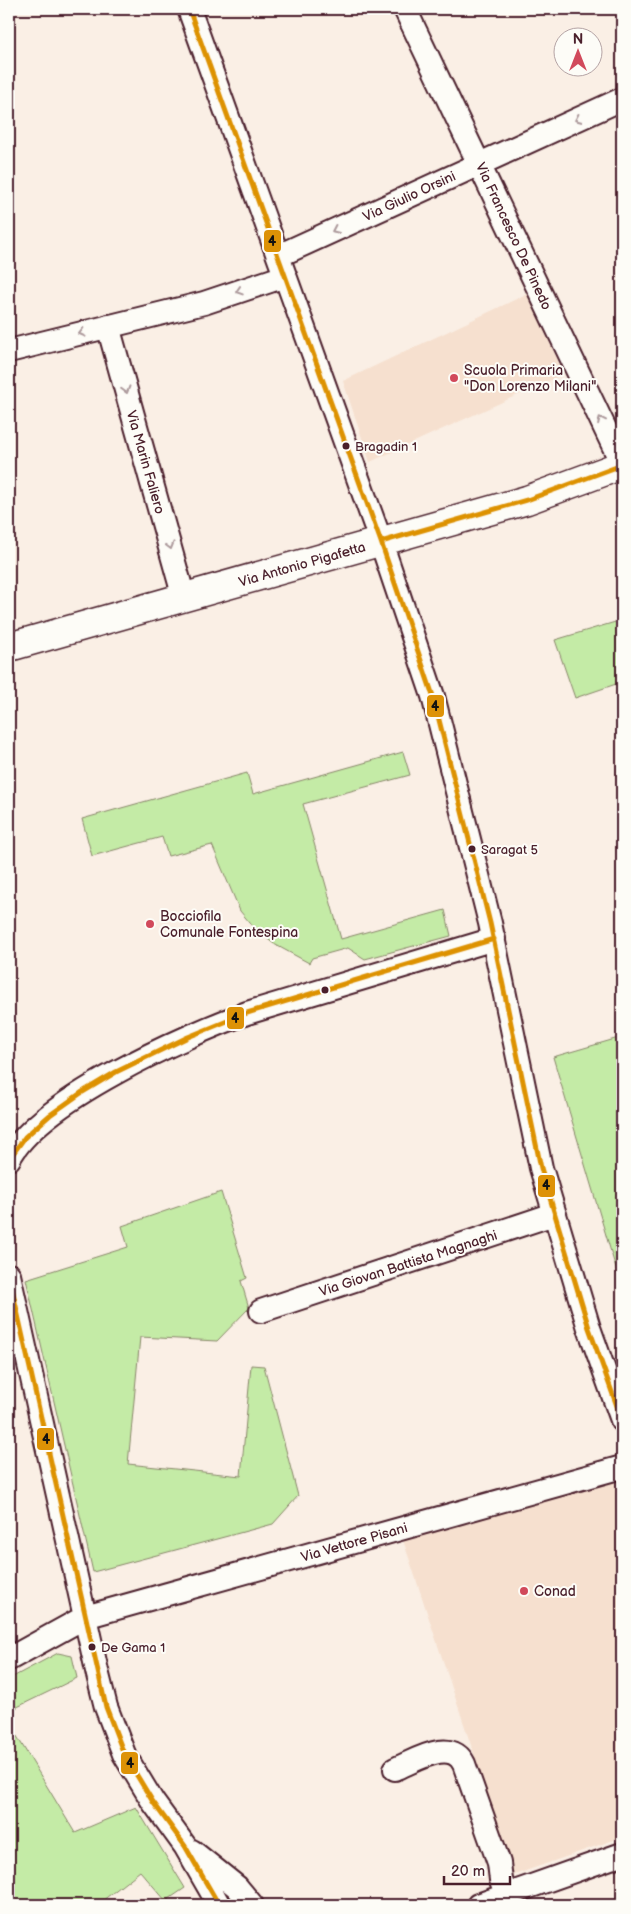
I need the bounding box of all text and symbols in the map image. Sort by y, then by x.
north arrow [554,28,604,78]
text: N [573,31,583,48]
one-way arrow [574,113,583,123]
street label: Via Francesco De Pinedo [472,160,555,313]
street label: Via Giulio Orsini [360,168,458,225]
one-way arrow [331,224,340,234]
line badge: 4 [263,229,282,253]
text: 4 [268,233,277,250]
one-way arrow [235,285,244,295]
one-way arrow [78,327,86,337]
place label: Scuola Primaria "Don Lorenzo Milani" [464,362,596,395]
marker: Scuola Primaria "Don Lorenzo Milani" [448,372,460,384]
one-way arrow [120,385,131,394]
street label: Via Marin Faliero [123,408,168,516]
one-way arrow [597,416,607,425]
place label: Bragadin 1 [355,439,417,455]
marker: Bragadin 1 [341,441,351,451]
street label: Via Antonio Pigafetta [237,538,368,591]
one-way arrow [164,542,174,550]
line badge: 4 [426,694,445,718]
text: 4 [431,698,440,715]
place label: Saragat 5 [481,842,538,858]
marker: Saragat 5 [467,844,477,854]
place label: Bocciofila Comunale Fontespina [160,908,298,941]
marker: Bocciofila Comunale Fontespina [144,918,156,930]
unlabelled marker [320,985,330,995]
line badge: 4 [226,1006,245,1030]
text: 4 [231,1010,240,1027]
line badge: 4 [537,1174,556,1198]
text: 4 [542,1177,551,1194]
street label: Via Giovan Battista Magnaghi [317,1227,499,1300]
line badge: 4 [36,1427,55,1451]
text: 4 [42,1431,51,1448]
street label: Via Vettore Pisani [299,1519,409,1566]
place label: Conad [534,1583,576,1600]
marker: Conad [518,1585,530,1597]
place label: De Gama 1 [101,1640,165,1656]
marker: De Gama 1 [87,1642,97,1652]
line badge: 4 [120,1751,139,1775]
text: 4 [126,1755,135,1772]
scale bar [444,1854,510,1886]
text: 20 m [451,1862,485,1881]

